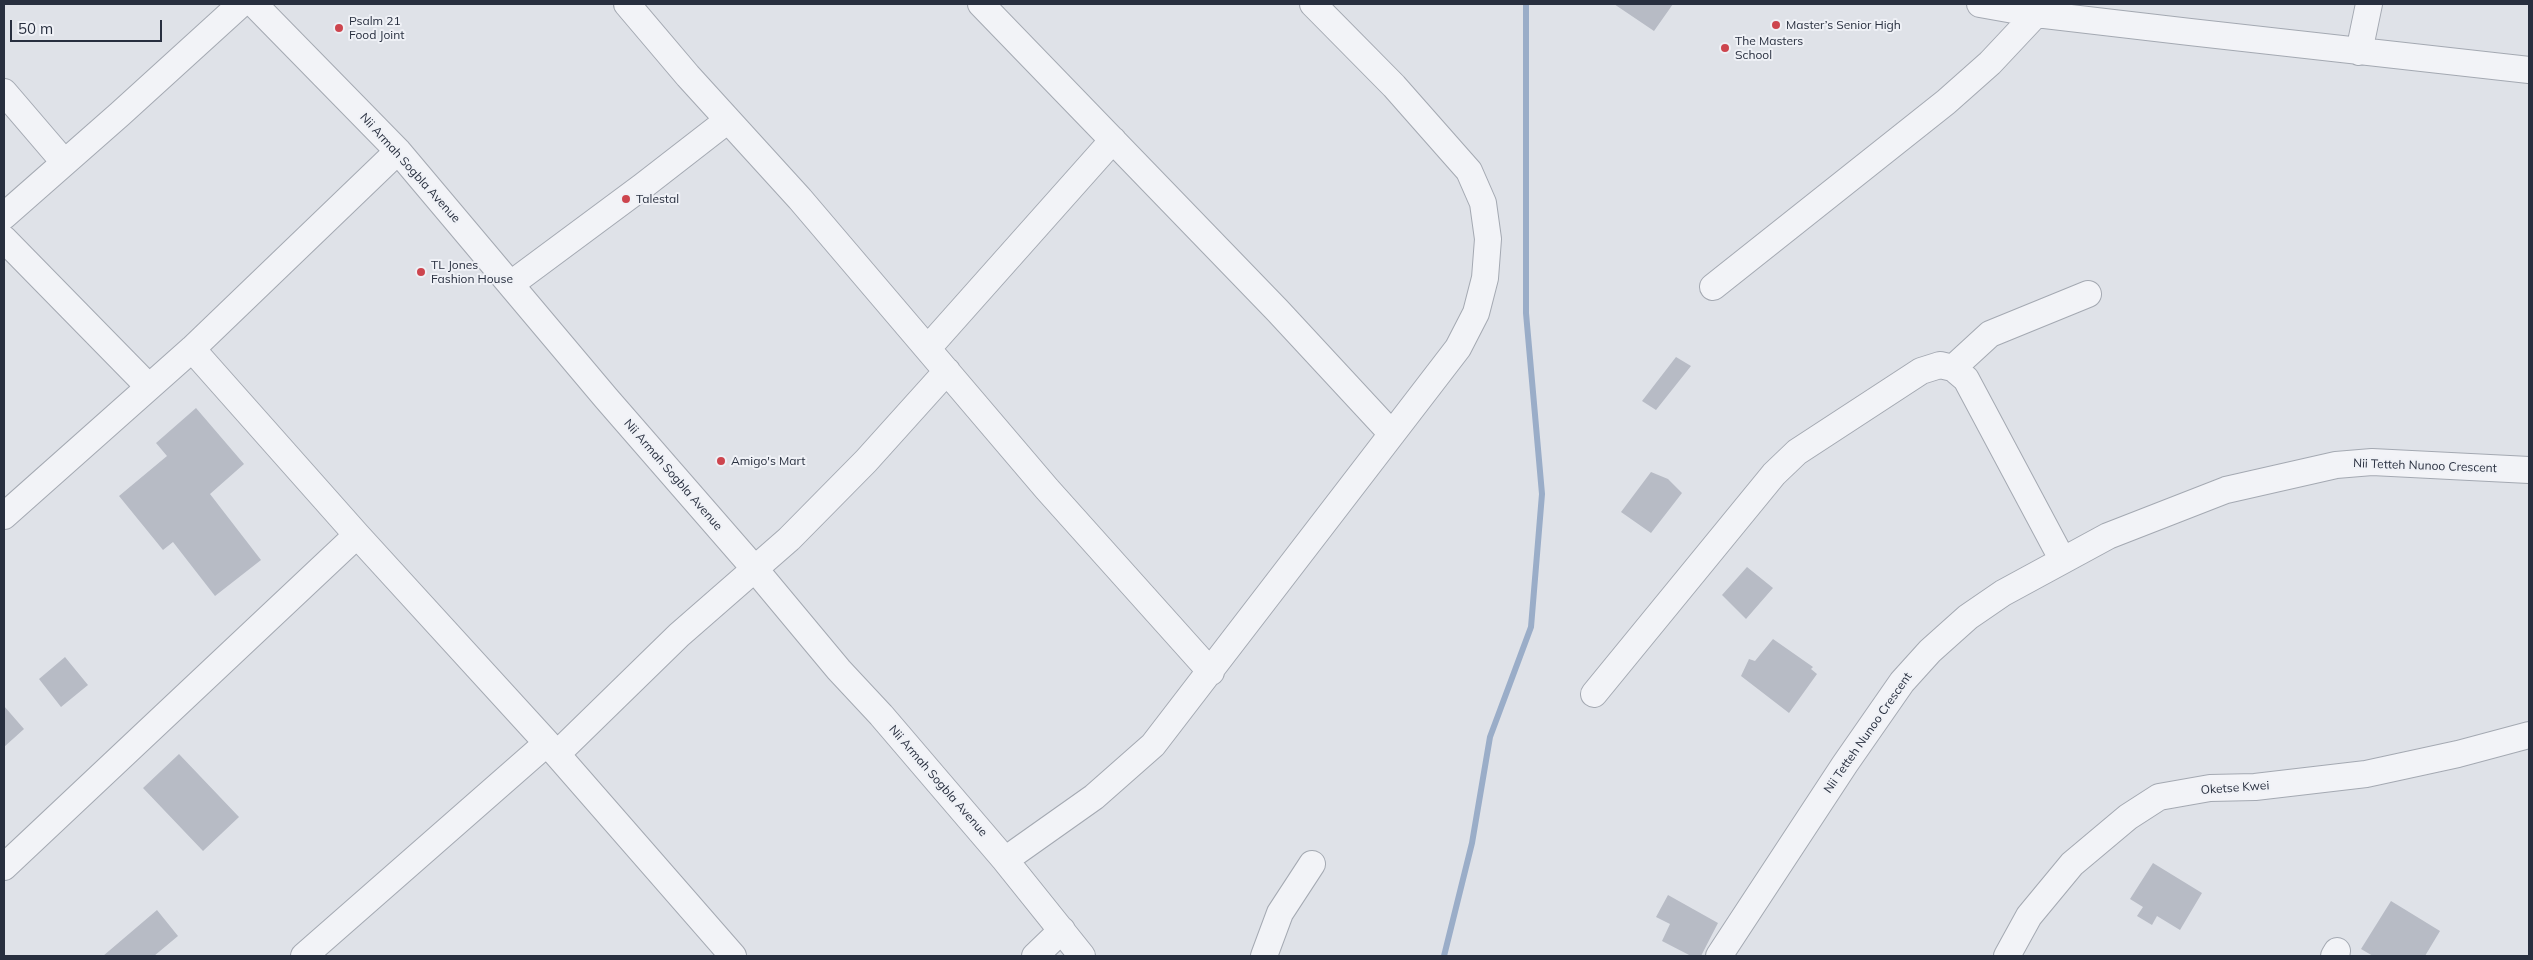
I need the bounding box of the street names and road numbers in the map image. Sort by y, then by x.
street label: Nii Armah Sogbla Avenue [357,110,463,226]
street label: Nii Armah Sogbla Avenue [621,416,725,534]
street label: Nii Tetteh Nunoo Crescent [2353,456,2497,476]
street label: Nii Tetteh Nunoo Crescent [1821,670,1915,796]
street label: Nii Armah Sogbla Avenue [886,722,990,840]
street label: Oketse Kwei [2200,778,2270,798]

